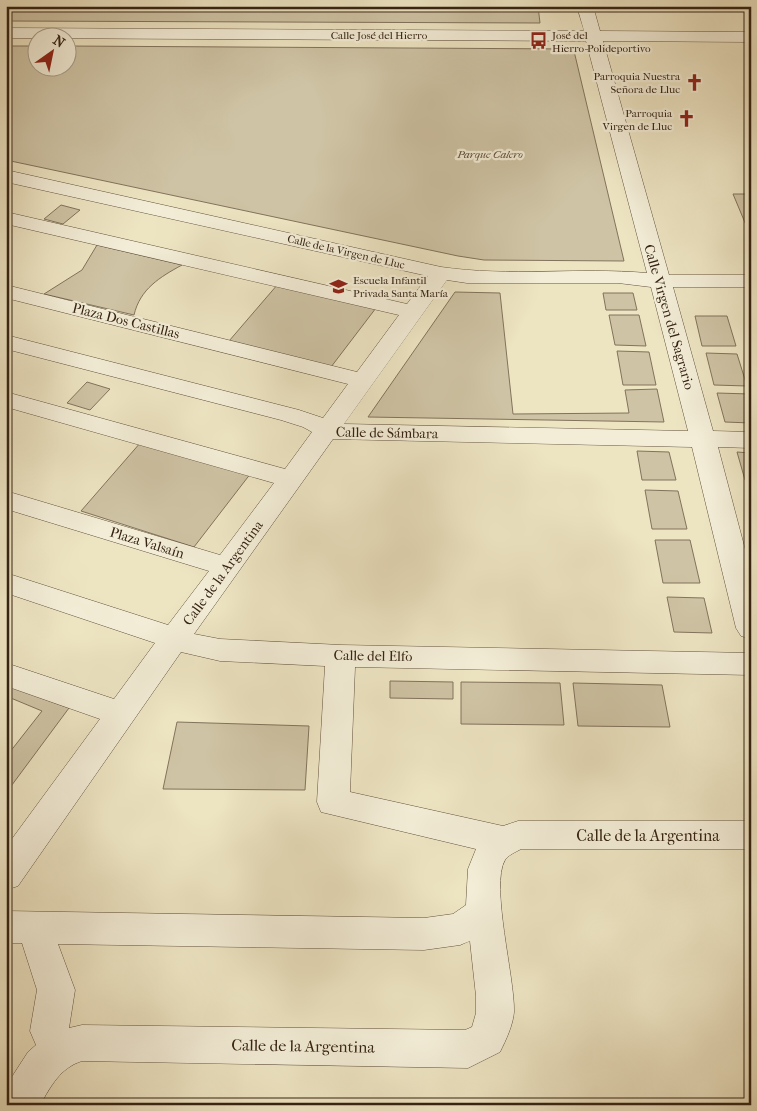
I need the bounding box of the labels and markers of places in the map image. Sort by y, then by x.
place label: José del Hierro-Polideportivo [551,29,651,55]
bus stop icon: José del Hierro-Polideportivo [528,31,548,51]
place label: Parroquia Nuestra Señora de Lluc [593,70,681,96]
church icon: Parroquia Nuestra Señora de Lluc [684,72,704,92]
place label: Parroquia Virgen de Lluc [602,107,673,133]
church icon: Parroquia Virgen de Lluc [676,109,696,129]
place label: Escuela Infantil Privada Santa María [353,274,449,300]
school or university icon: Escuela Infantil Privada Santa María [329,276,349,296]

